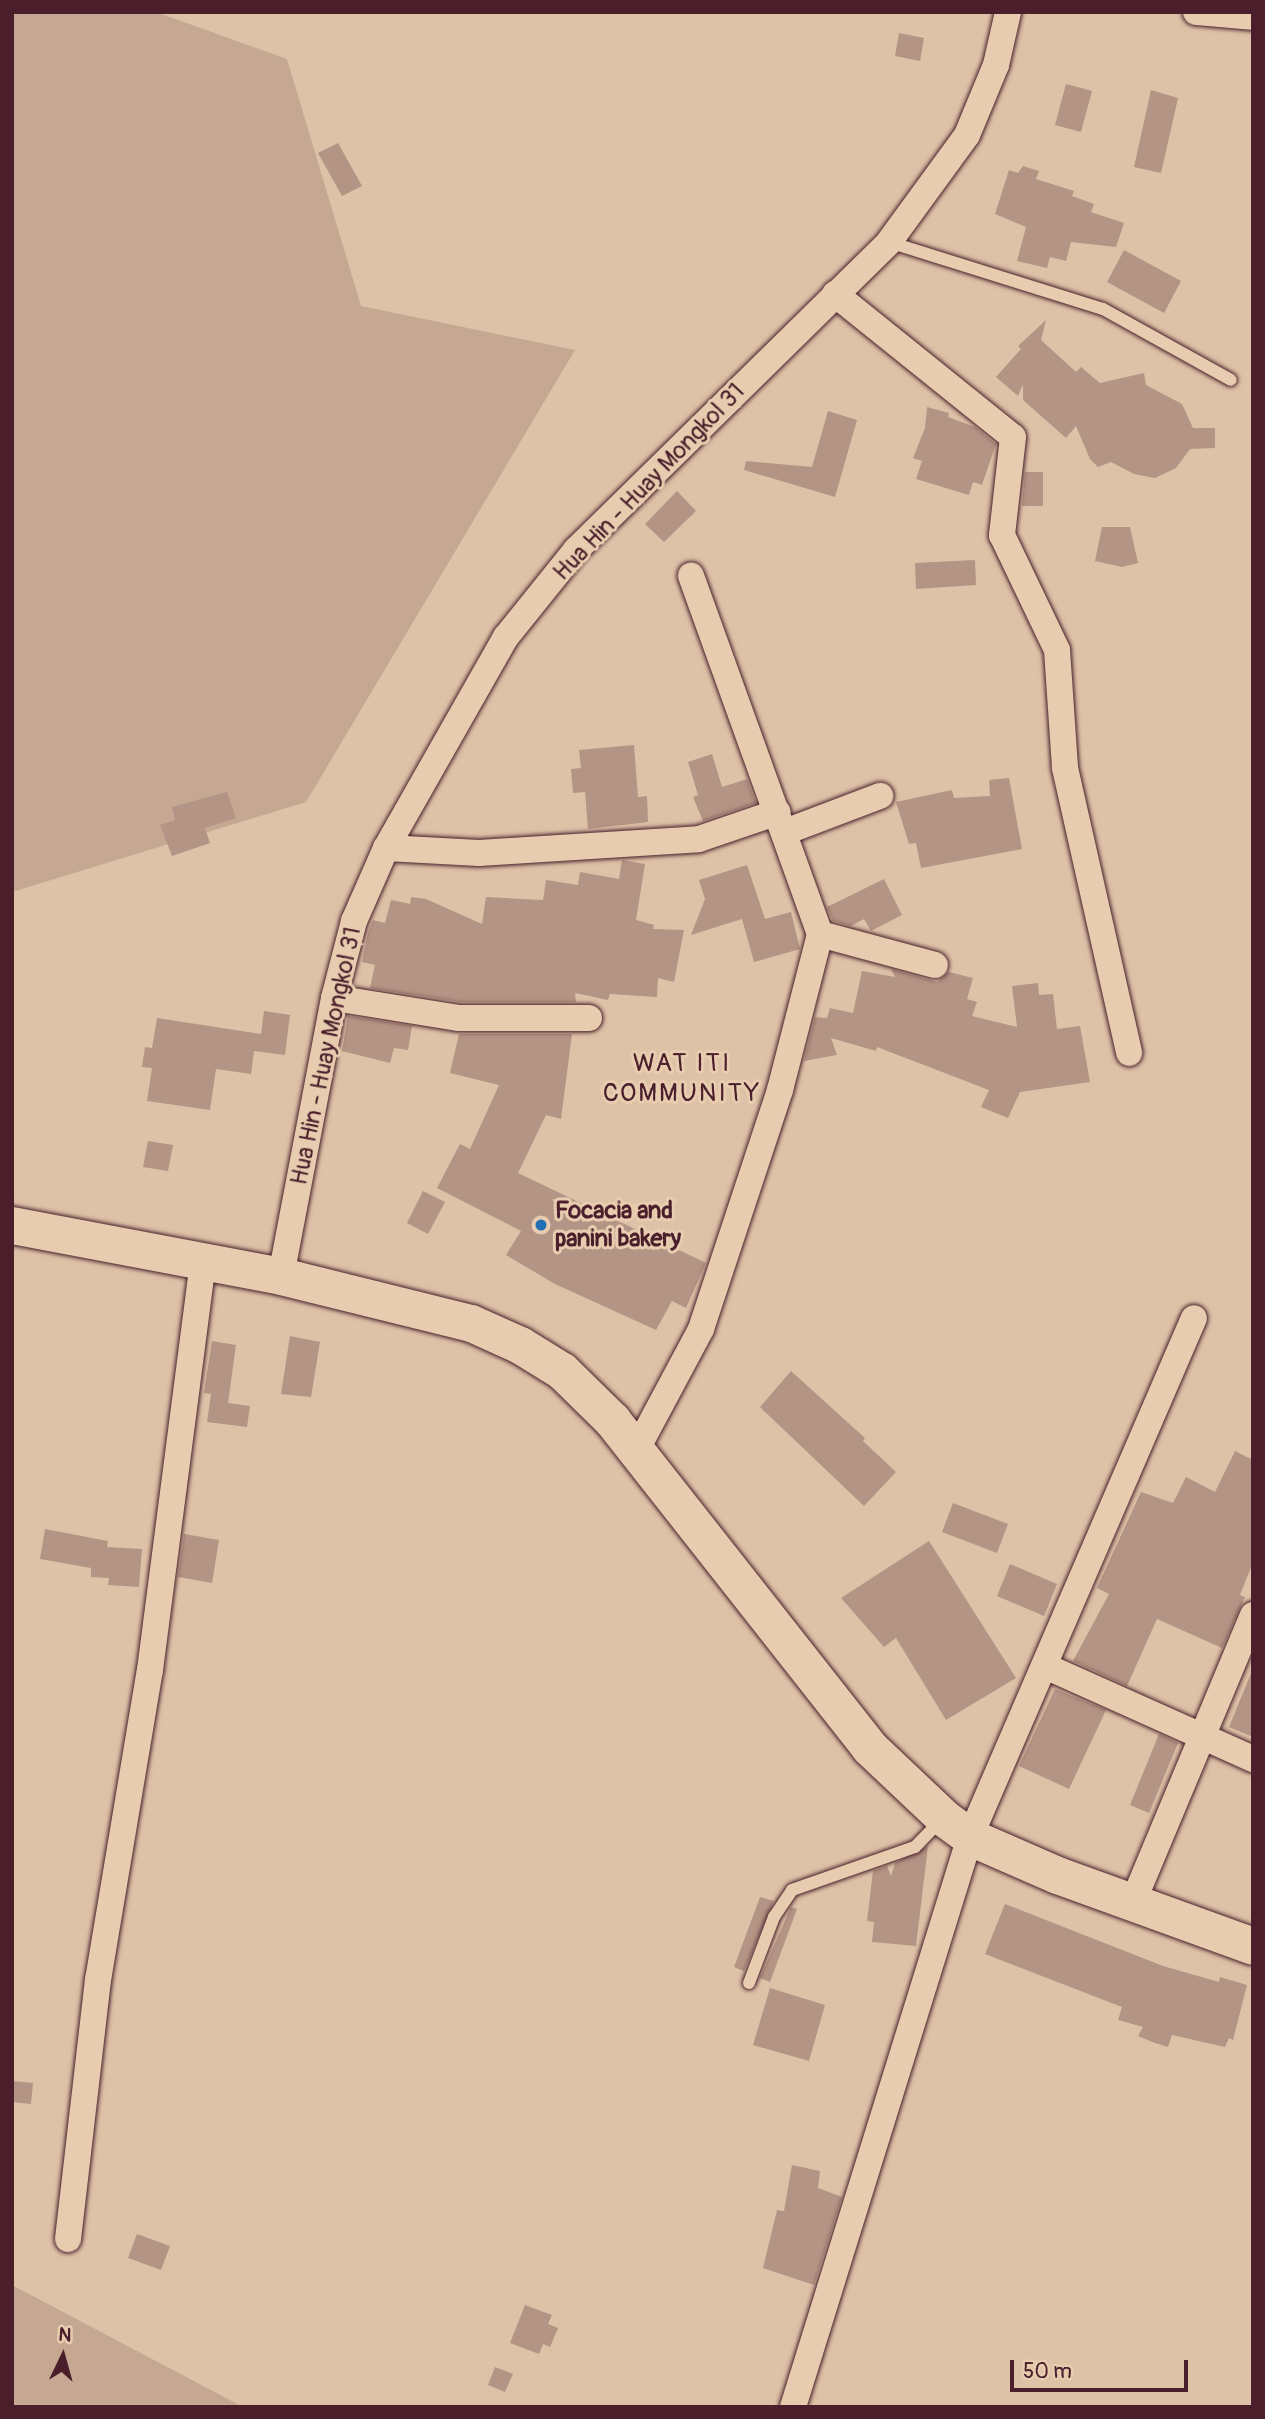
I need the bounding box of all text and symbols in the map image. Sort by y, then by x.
street label: Hua Hin - Huay Mongkol 31 [547,377,751,587]
street label: Hua Hin - Huay Mongkol 31 [285,924,367,1188]
district label: WAT ITI COMMUNITY [604,1048,760,1110]
place label: Focacia and panini bakery [555,1197,681,1253]
marker: Focacia and panini bakery [533,1217,549,1233]
north arrow [28,2321,98,2391]
text: N [57,2323,72,2348]
scale bar [1013,2346,1192,2390]
text: 50 m [1023,2358,1072,2385]

